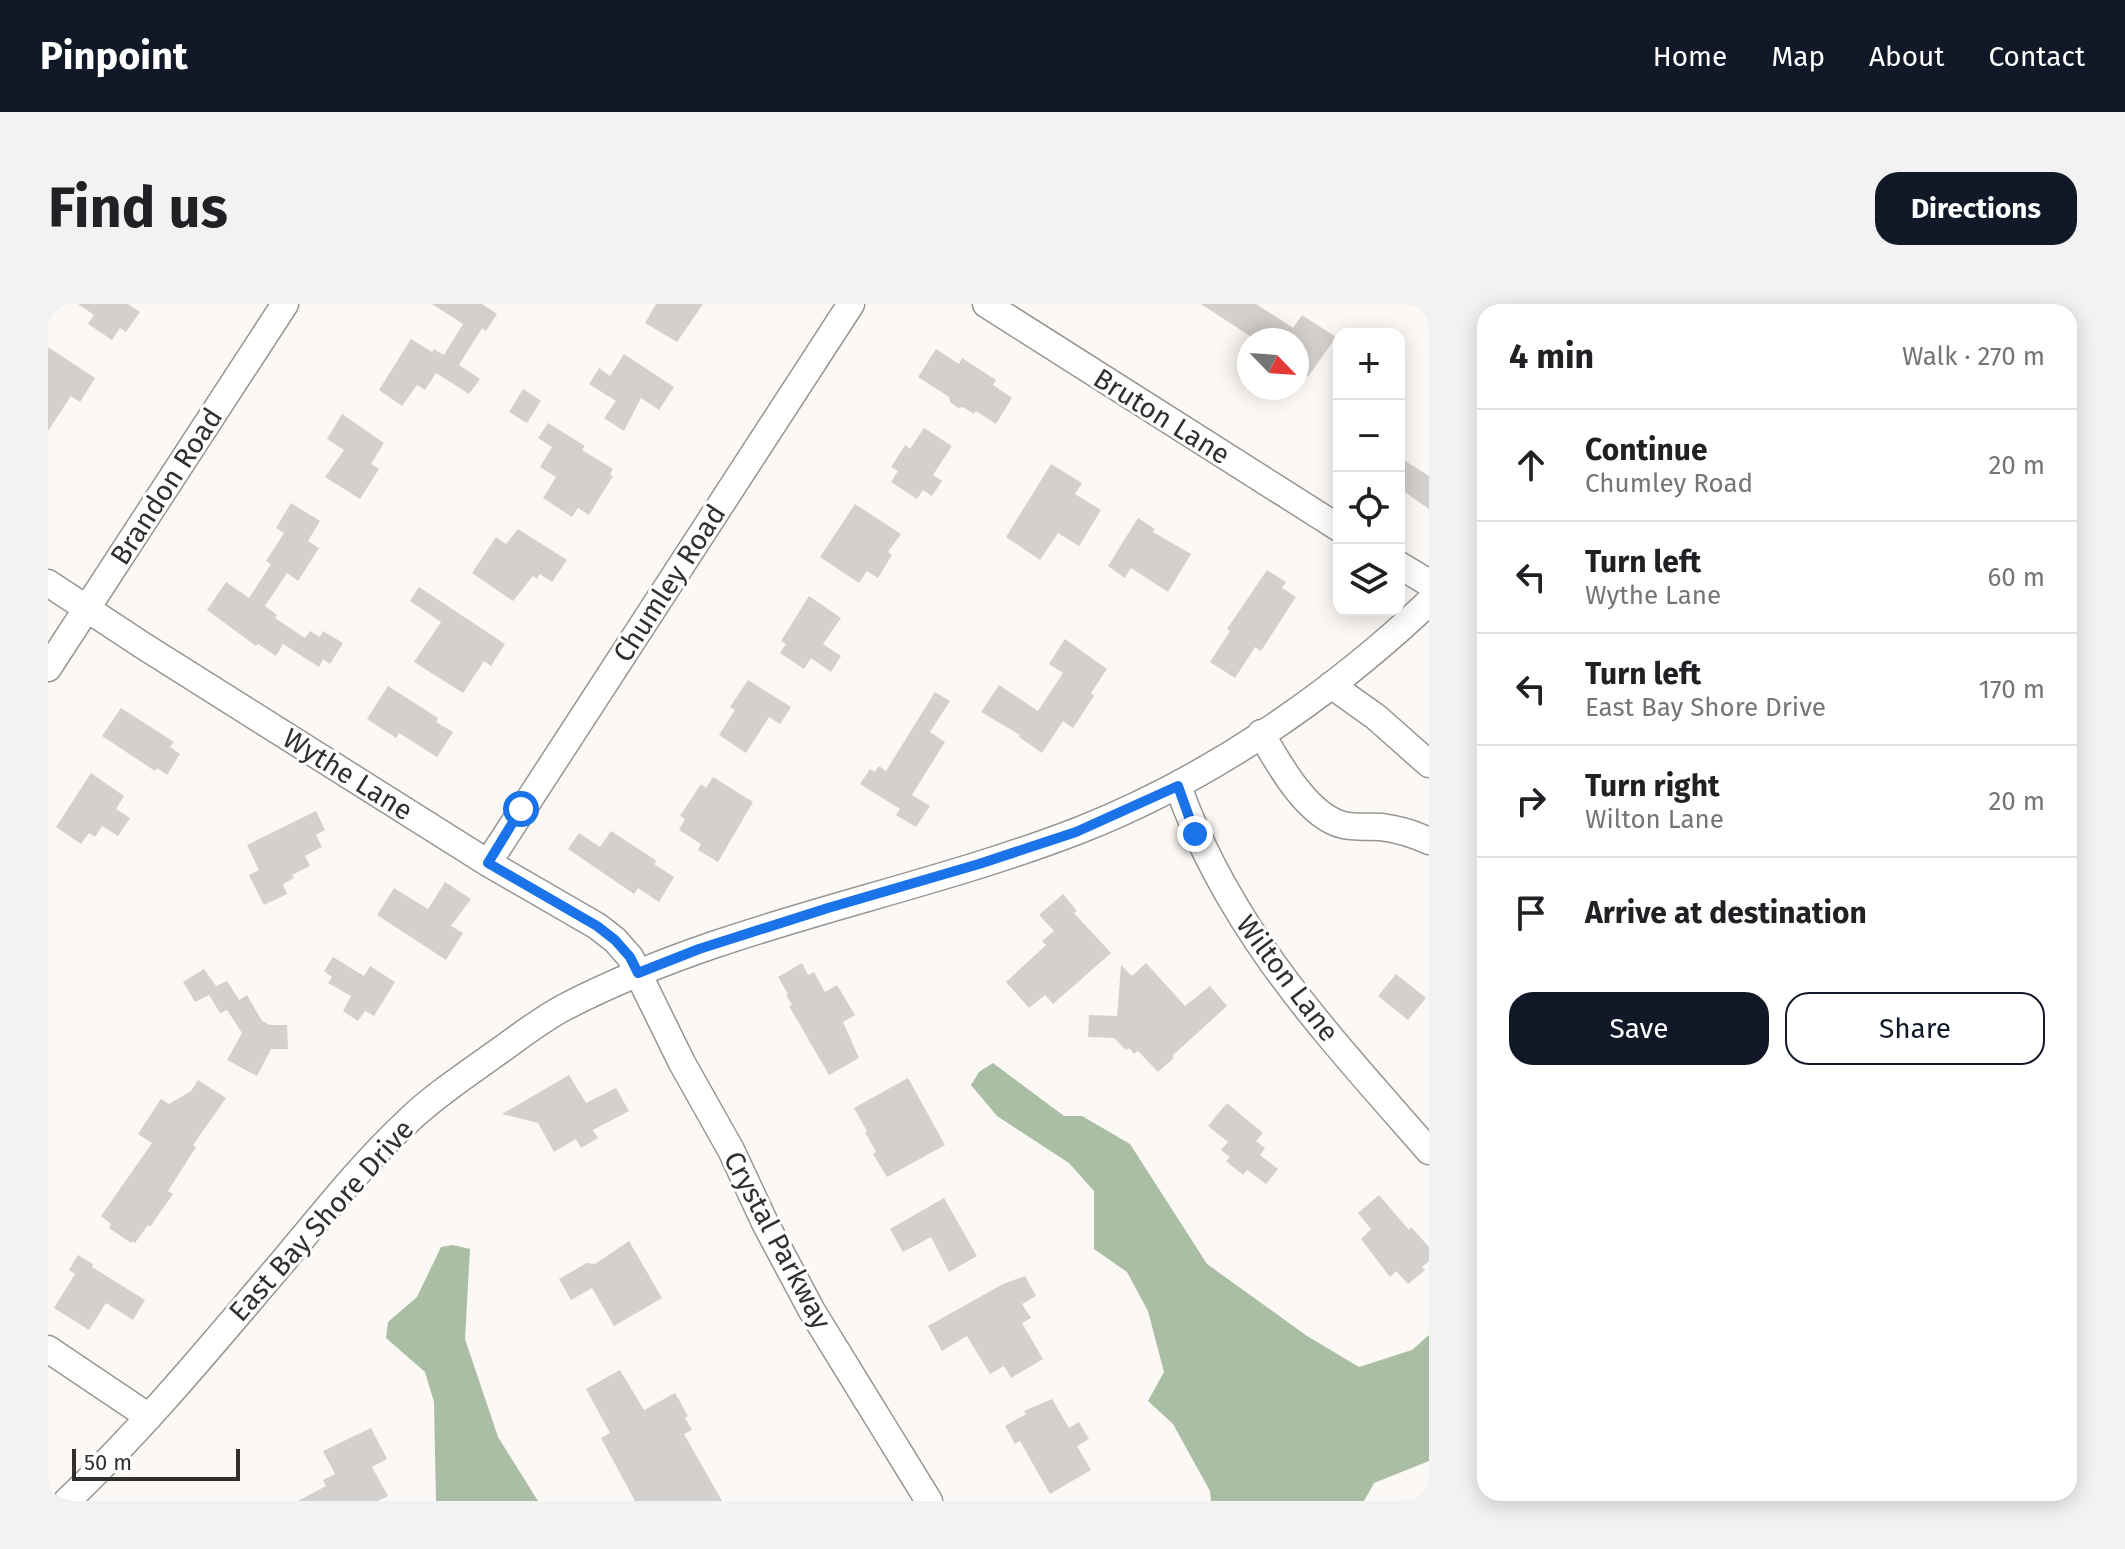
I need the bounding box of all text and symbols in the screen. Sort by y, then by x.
text: Pinpoint [40,33,188,79]
text: Home [1653,40,1727,73]
text: Map [1771,40,1825,73]
text: About [1869,40,1944,73]
text: Contact [1988,40,2085,73]
button: Directions [1875,172,2077,245]
text: Find us [48,175,228,242]
north arrow [1237,328,1309,400]
map controls [1333,328,1405,616]
button: + [1333,328,1405,400]
text: 4 min [1509,336,1594,377]
text: Walk · 270 m [1902,341,2045,372]
street label: Bruton Lane [1087,361,1236,471]
button: − [1333,400,1405,472]
street label: Brandon Road [104,402,229,571]
text: Continue [1585,432,1708,468]
icon: ahead [1509,443,1553,487]
text: 20 m [1988,450,2045,481]
text: Chumley Road [1585,468,1753,499]
button: locate [1333,472,1405,544]
street label: Chumley Road [606,498,733,668]
button: layers [1333,544,1405,616]
text: Turn left [1585,544,1701,580]
icon: left [1509,555,1553,599]
text: 60 m [1987,562,2045,593]
text: Wythe Lane [1585,580,1721,611]
text: Turn left [1585,656,1701,692]
icon: left [1509,667,1553,711]
text: 170 m [1979,674,2045,705]
text: East Bay Shore Drive [1585,692,1826,723]
street label: Wythe Lane [277,722,419,827]
text: Turn right [1585,768,1720,804]
icon: right [1509,779,1553,823]
text: 20 m [1988,786,2045,817]
route start [503,791,539,827]
text: Wilton Lane [1585,804,1724,835]
route end [1177,816,1213,852]
icon: arrive [1509,891,1553,935]
text: Arrive at destination [1585,895,1867,931]
street label: Wilton Lane [1229,909,1346,1048]
button: Save [1509,992,1769,1065]
button: Share [1785,992,2045,1065]
street label: East Bay Shore Drive [222,1113,420,1328]
street label: Crystal Parkway [717,1146,838,1335]
scale bar [72,1445,240,1481]
text: 50 m [84,1449,132,1476]

